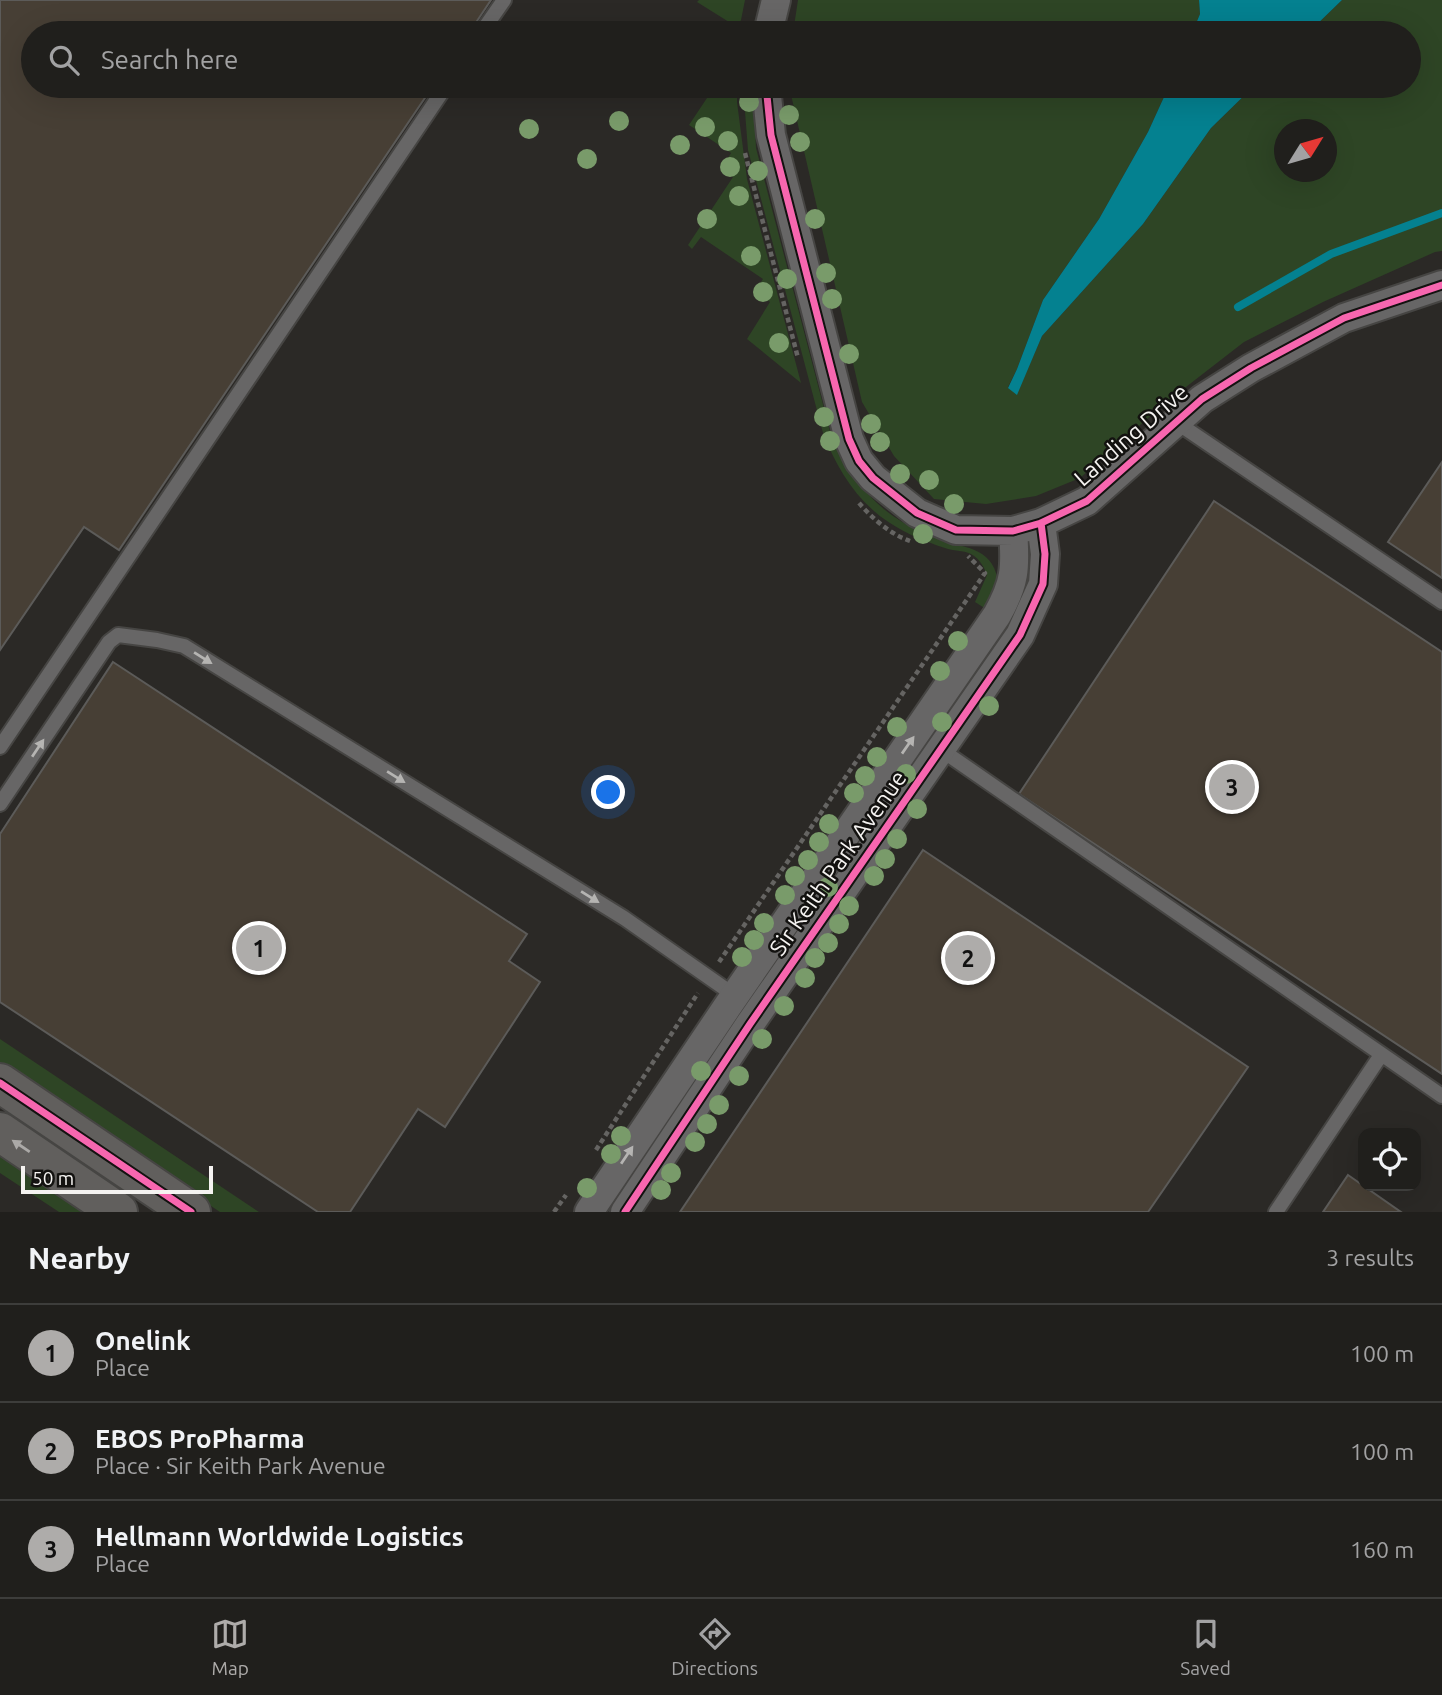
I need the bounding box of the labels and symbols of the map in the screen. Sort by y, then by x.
north arrow [1274,119,1337,182]
street label: Landing Drive [1069,379,1192,491]
one-way arrow [193,651,212,664]
one-way arrow [901,736,915,754]
one-way arrow [31,739,45,757]
pin: 3 [1209,761,1255,813]
street label: Sir Keith Park Avenue [764,766,911,960]
one-way arrow [387,771,406,784]
your location [591,775,625,809]
one-way arrow [580,891,599,904]
pin: 1 [236,922,282,974]
pin: 2 [945,932,991,984]
one-way arrow [11,1140,31,1153]
one-way arrow [620,1146,634,1164]
scale bar [21,1163,214,1195]

